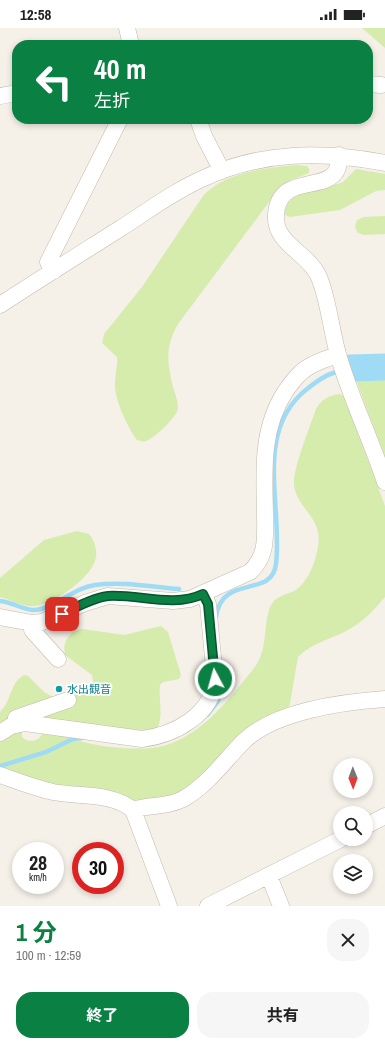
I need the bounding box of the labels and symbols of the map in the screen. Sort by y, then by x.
pin [45,597,79,631]
position arrow [194,658,236,700]
place label: 水出観音 [67,682,111,696]
marker: 水出観音 [54,684,64,694]
north arrow [333,758,373,798]
speed limit sign: 30 [72,842,124,894]

